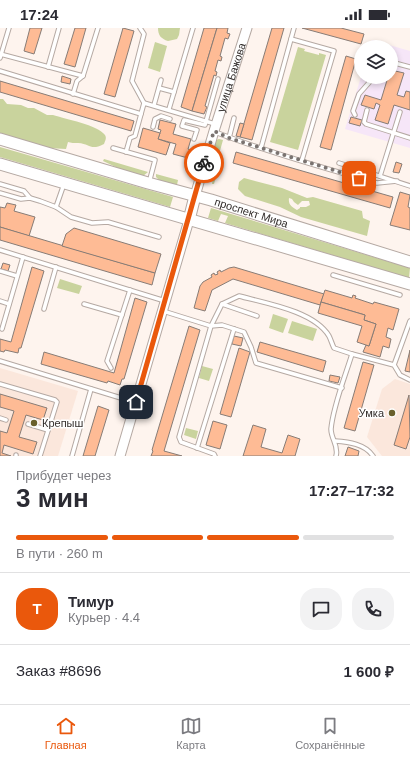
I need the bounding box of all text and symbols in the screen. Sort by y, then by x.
text: 17:24 [20,6,58,23]
street label: улица Бажова [214,40,248,114]
map controls [354,40,398,84]
button: layers [354,40,398,84]
courier [184,143,224,183]
icon: bike [193,152,215,174]
pin [342,161,376,195]
icon: bag [348,167,370,189]
street label: проспект Мира [213,195,291,230]
pin [119,385,153,419]
icon: home [125,391,147,413]
place label: Умка [359,407,385,419]
marker: Умка [387,408,397,418]
place label: Крепыш [42,417,84,429]
marker: Крепыш [29,418,39,428]
text: Прибудет через [16,468,111,483]
text: 17:27–17:32 [309,482,394,499]
text: 3 мин [16,483,89,513]
text: В пути · 260 m [16,546,103,561]
button: chat [300,588,342,630]
button: phone [352,588,394,630]
text: Тимур [68,593,114,610]
text: Т [32,600,42,617]
text: Курьер · 4.4 [68,610,140,625]
text: Заказ #8696 [16,662,101,679]
text: 1 600 ₽ [344,663,394,680]
tab: Главная [45,715,87,751]
tab: Карта [176,715,206,751]
tab: Сохранённые [295,715,365,751]

